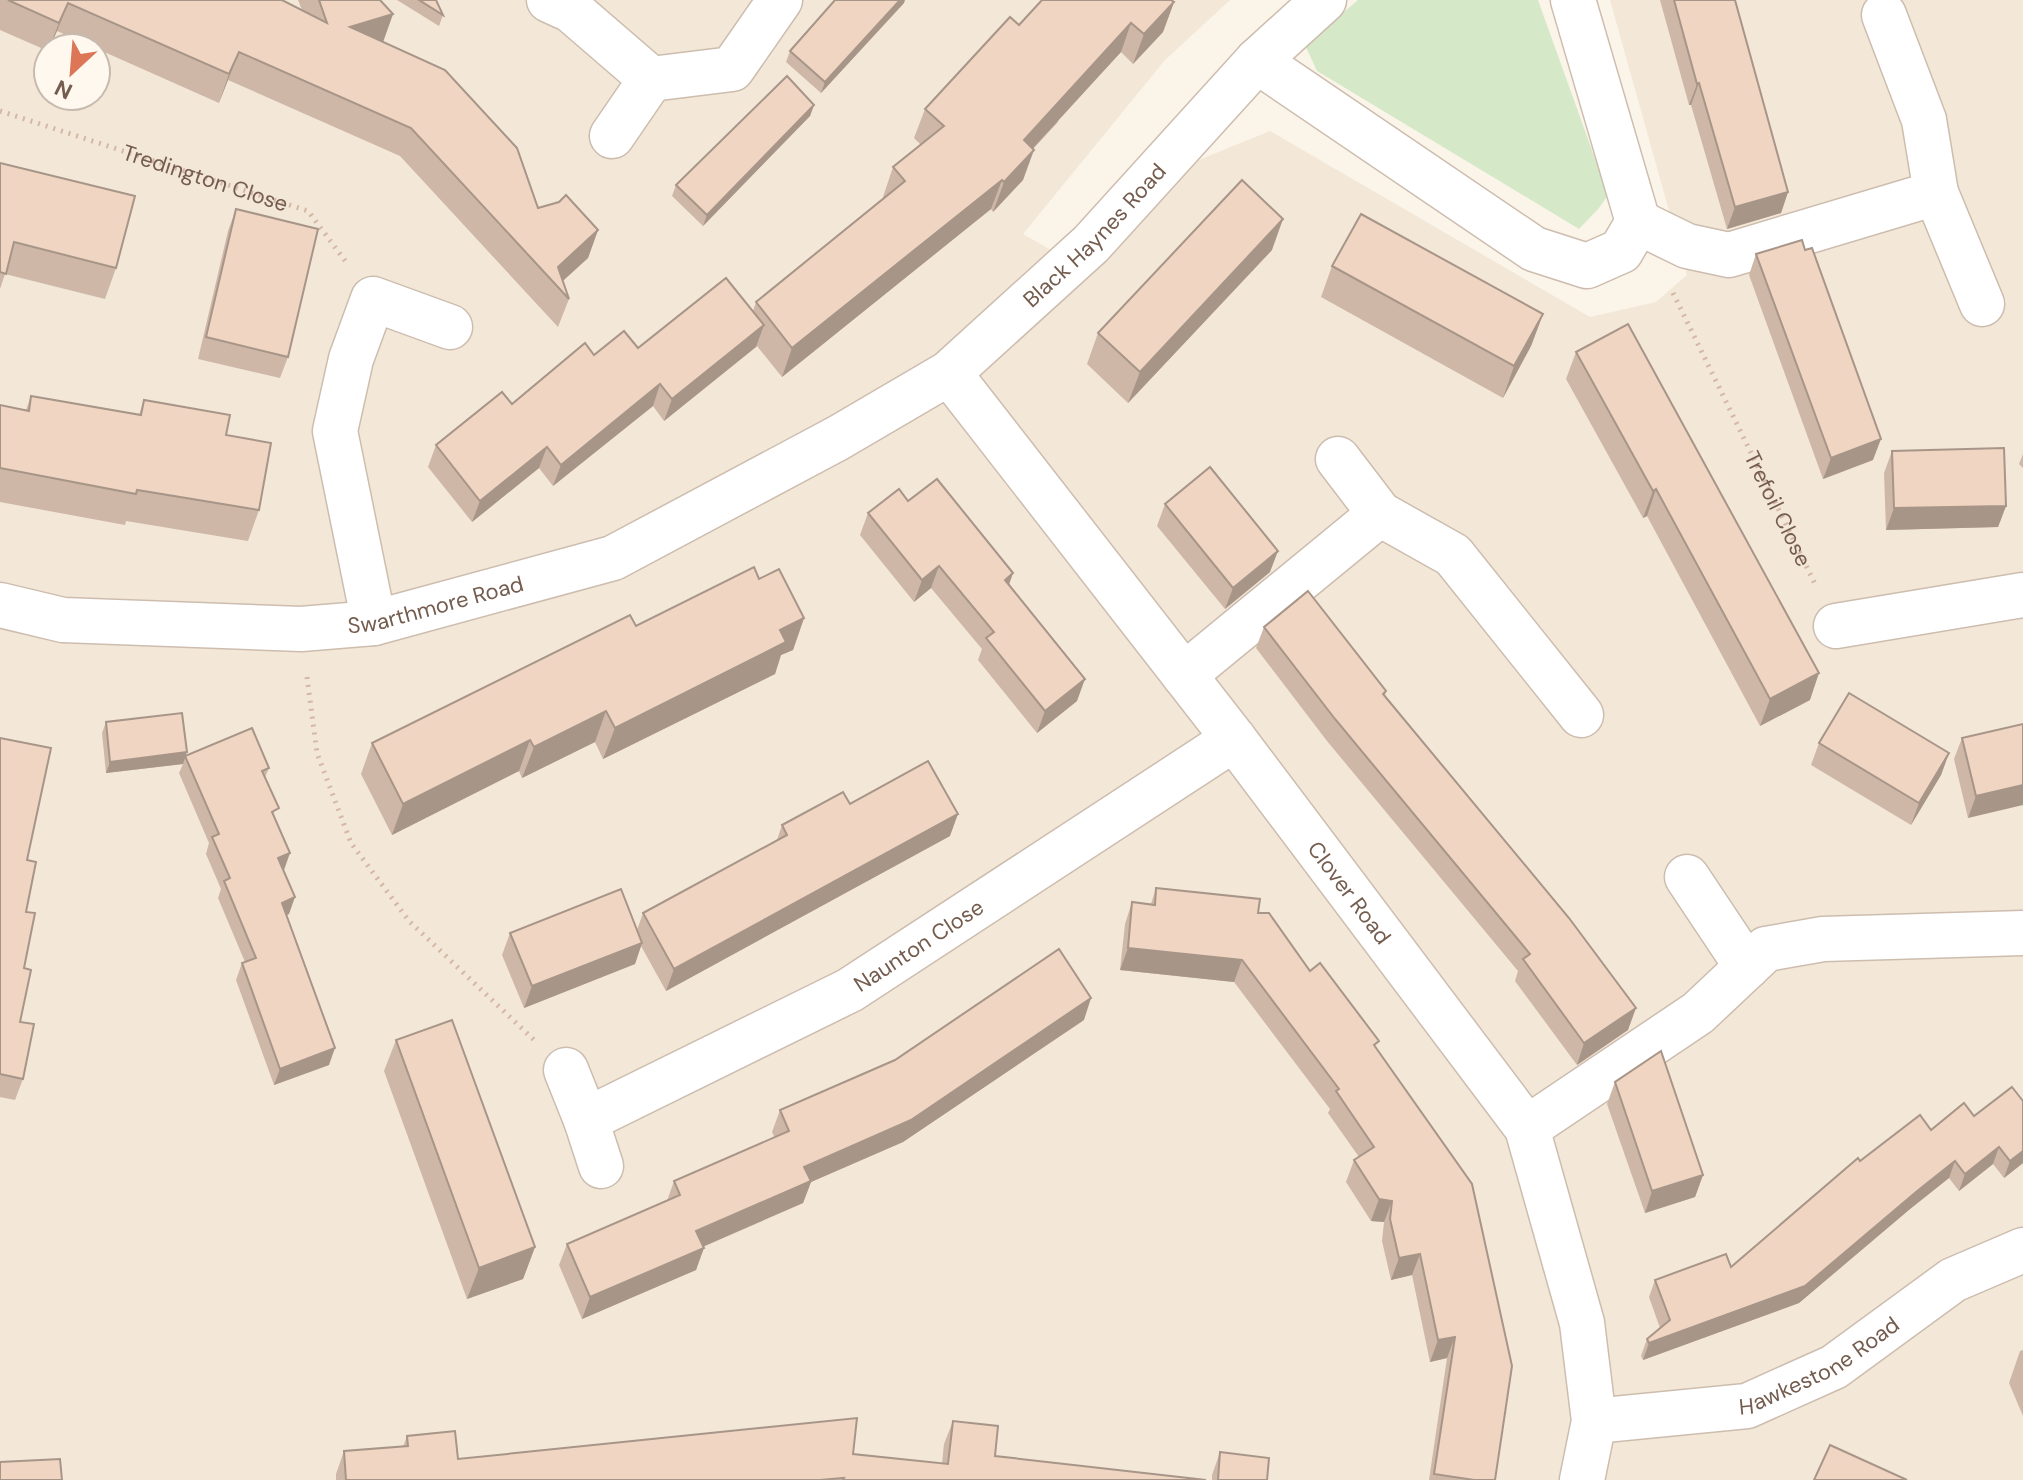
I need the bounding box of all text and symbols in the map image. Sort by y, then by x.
north arrow [32,32,112,112]
text: N [50,73,77,106]
street label: Tredington Close [119,137,292,218]
street label: Black Haynes Road [1017,157,1172,313]
street label: Trefoil Close [1738,446,1819,571]
street label: Swarthmore Road [346,569,526,640]
street label: Clover Road [1301,835,1398,950]
street label: Naunton Close [848,892,989,998]
street label: Hawkestone Road [1738,1310,1905,1421]

